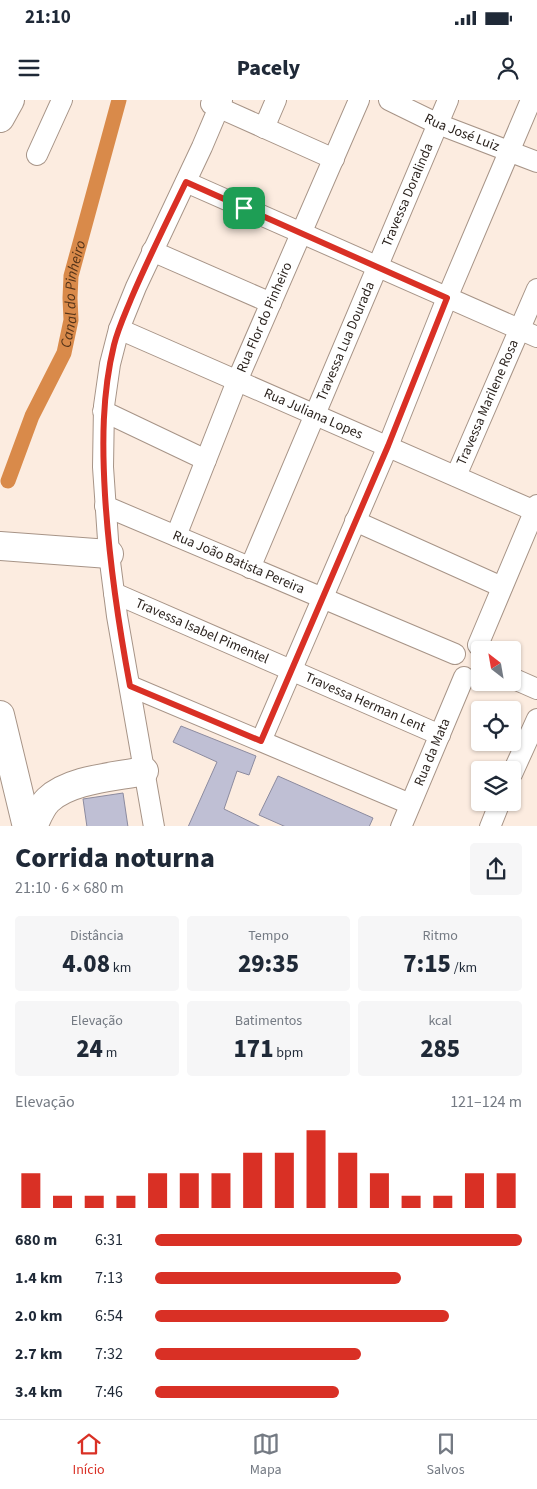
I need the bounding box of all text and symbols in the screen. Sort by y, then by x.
text: 21:10 [25,4,71,31]
text: Pacely [237,52,300,84]
icon: menu [15,54,43,82]
icon: person [494,54,522,82]
street label: Rua José Luiz [421,109,502,157]
street label: Travessa Doralinda [377,140,439,250]
pin [223,187,265,229]
icon: arrive [230,194,258,222]
water label: Canal do Pinheiro [55,238,91,350]
street label: Rua Flor do Pinheiro [232,259,297,376]
street label: Travessa Lua Dourada [312,279,380,404]
street label: Travessa Marilene Rosa [452,336,524,469]
street label: Rua Juliana Lopes [261,384,366,445]
street label: Rua João Batista Pereira [169,526,308,599]
street label: Travessa Isabel Pimentel [132,593,272,669]
north arrow [471,641,521,691]
map controls [471,641,521,811]
street label: Travessa Herman Lent [302,667,429,738]
button: locate [471,701,521,751]
street label: Rua da Mata [409,715,455,789]
button: layers [471,761,521,811]
text: Corrida noturna [15,838,215,878]
button: share [470,843,522,895]
text: 21:10 · 6 × 680 m [15,877,124,899]
text: Distância [70,926,124,946]
text: Tempo [248,926,289,946]
text: Ritmo [422,926,458,946]
text: 4.08 [62,946,110,982]
text: 29:35 [238,946,299,982]
text: 7:15 [403,946,451,982]
text: km [110,958,131,978]
text: /km [451,958,477,978]
text: Elevação [71,1011,123,1031]
text: Batimentos [235,1011,302,1031]
text: kcal [428,1011,452,1031]
text: 24 [76,1031,103,1067]
text: 171 [234,1031,274,1067]
text: 285 [420,1031,460,1067]
text: m [103,1043,117,1063]
text: bpm [274,1043,303,1063]
text: Elevação [15,1091,75,1113]
text: 121–124 m [450,1091,522,1113]
text: 680 m [15,1229,57,1251]
text: 6:31 [95,1229,123,1251]
text: 1.4 km [15,1267,62,1289]
text: 7:13 [95,1267,123,1289]
text: 2.0 km [15,1305,62,1327]
text: 6:54 [95,1305,123,1327]
text: 2.7 km [15,1343,62,1365]
text: 7:32 [95,1343,123,1365]
text: 3.4 km [15,1381,62,1403]
text: 7:46 [95,1381,123,1403]
tab: Início [72,1430,105,1480]
tab: Mapa [250,1430,282,1480]
tab: Salvos [427,1430,465,1480]

